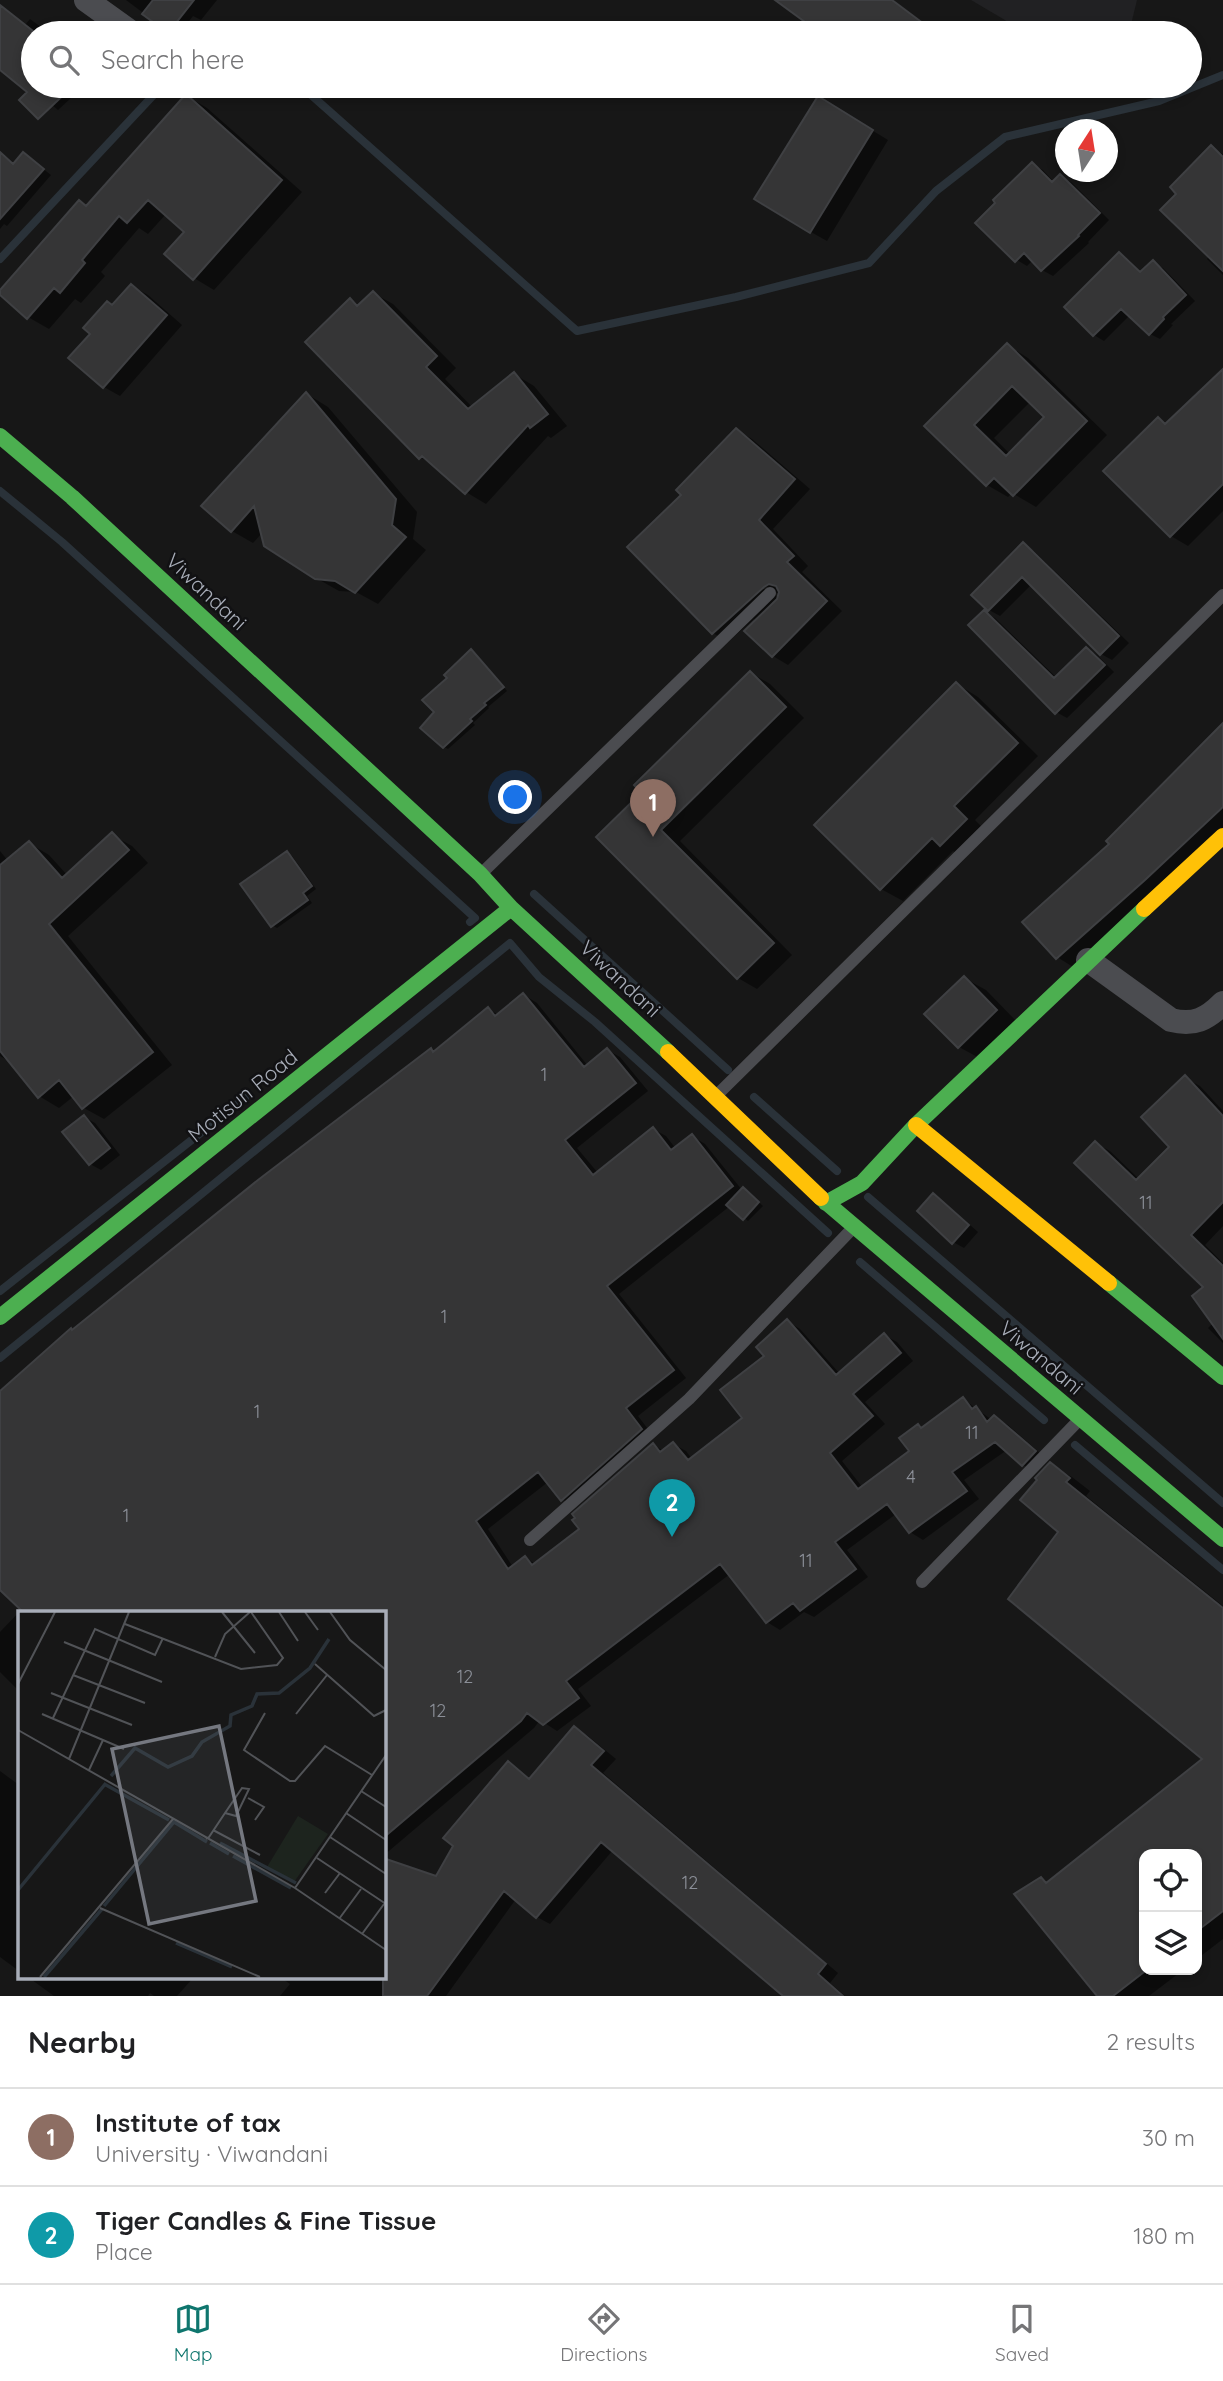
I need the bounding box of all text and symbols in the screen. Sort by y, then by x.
search box [21,21,1202,98]
icon: search [45,41,83,79]
text: Search here [101,43,245,76]
north arrow [1055,119,1118,182]
street label: Viwandani [161,547,253,635]
pin: 1 [630,779,676,837]
your location [498,780,532,814]
street label: Viwandani [575,934,667,1022]
street label: Motisun Road [182,1043,302,1147]
house number: 1 [541,1063,547,1086]
house number: 11 [1139,1191,1153,1214]
house number: 1 [441,1305,447,1328]
street label: Viwandani [994,1315,1089,1400]
house number: 1 [254,1400,260,1423]
house number: 11 [965,1421,979,1444]
house number: 4 [906,1465,916,1488]
pin: 2 [649,1479,695,1537]
house number: 1 [123,1504,129,1527]
house number: 11 [799,1549,813,1572]
inset map [18,1611,385,1979]
house number: 12 [457,1665,473,1688]
house number: 12 [430,1699,446,1722]
map controls [1139,1849,1202,1975]
button: locate [1139,1849,1202,1912]
house number: 12 [682,1871,698,1894]
button: layers [1139,1912,1202,1975]
text: Nearby [28,2023,136,2061]
text: 2 results [1106,2027,1195,2056]
text: Institute of tax [95,2106,280,2139]
text: 1 [47,2123,55,2152]
text: 30 m [1142,2123,1195,2152]
text: University · Viwandani [95,2139,328,2168]
text: Tiger Candles & Fine Tissue [95,2204,436,2237]
text: 2 [44,2221,58,2250]
text: 180 m [1133,2221,1195,2250]
text: Place [95,2237,153,2266]
tab: Map [174,2300,213,2366]
tab: Directions [560,2300,647,2366]
tab: Saved [995,2300,1049,2366]

